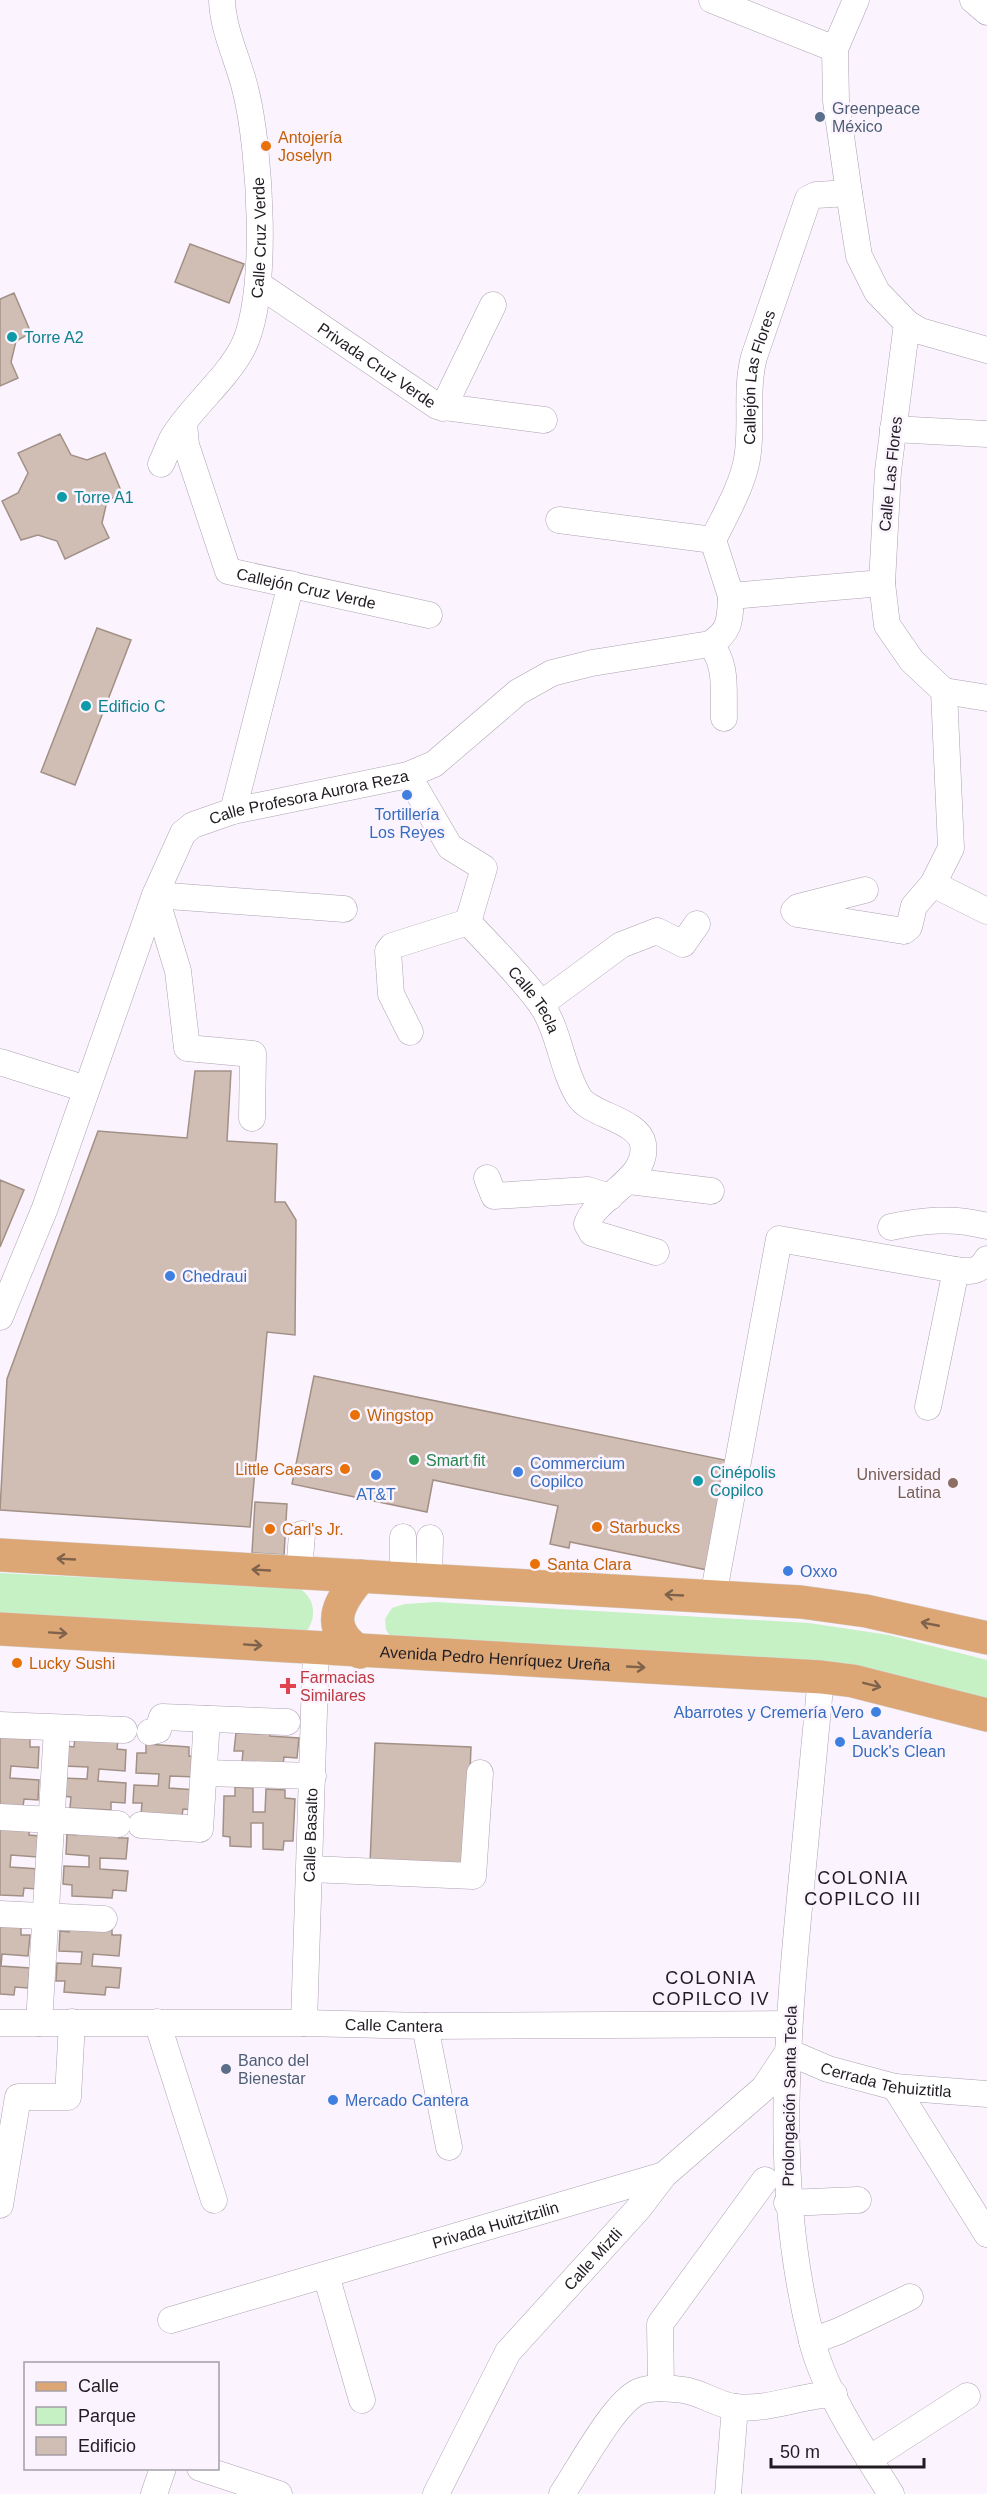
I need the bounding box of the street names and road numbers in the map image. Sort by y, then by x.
street label: Calle Cruz Verde [248,177,269,299]
street label: Callejón Las Flores [741,308,778,445]
street label: Privada Cruz Verde [315,319,439,412]
street label: Calle Las Flores [876,416,905,532]
street label: Callejón Cruz Verde [235,565,378,612]
street label: Calle Profesora Aurora Reza [207,767,410,828]
street label: Calle Tecla [505,963,562,1036]
street label: Avenida Pedro Henríquez Ureña [379,1643,611,1674]
street label: Calle Basalto [301,1788,321,1883]
street label: Prolongación Santa Tecla [779,2005,800,2187]
street label: Calle Cantera [345,2016,443,2035]
street label: Cerrada Tehuiztitla [818,2059,952,2100]
street label: Privada Huitzitzilin [430,2198,561,2252]
street label: Calle Miztli [561,2225,625,2294]

